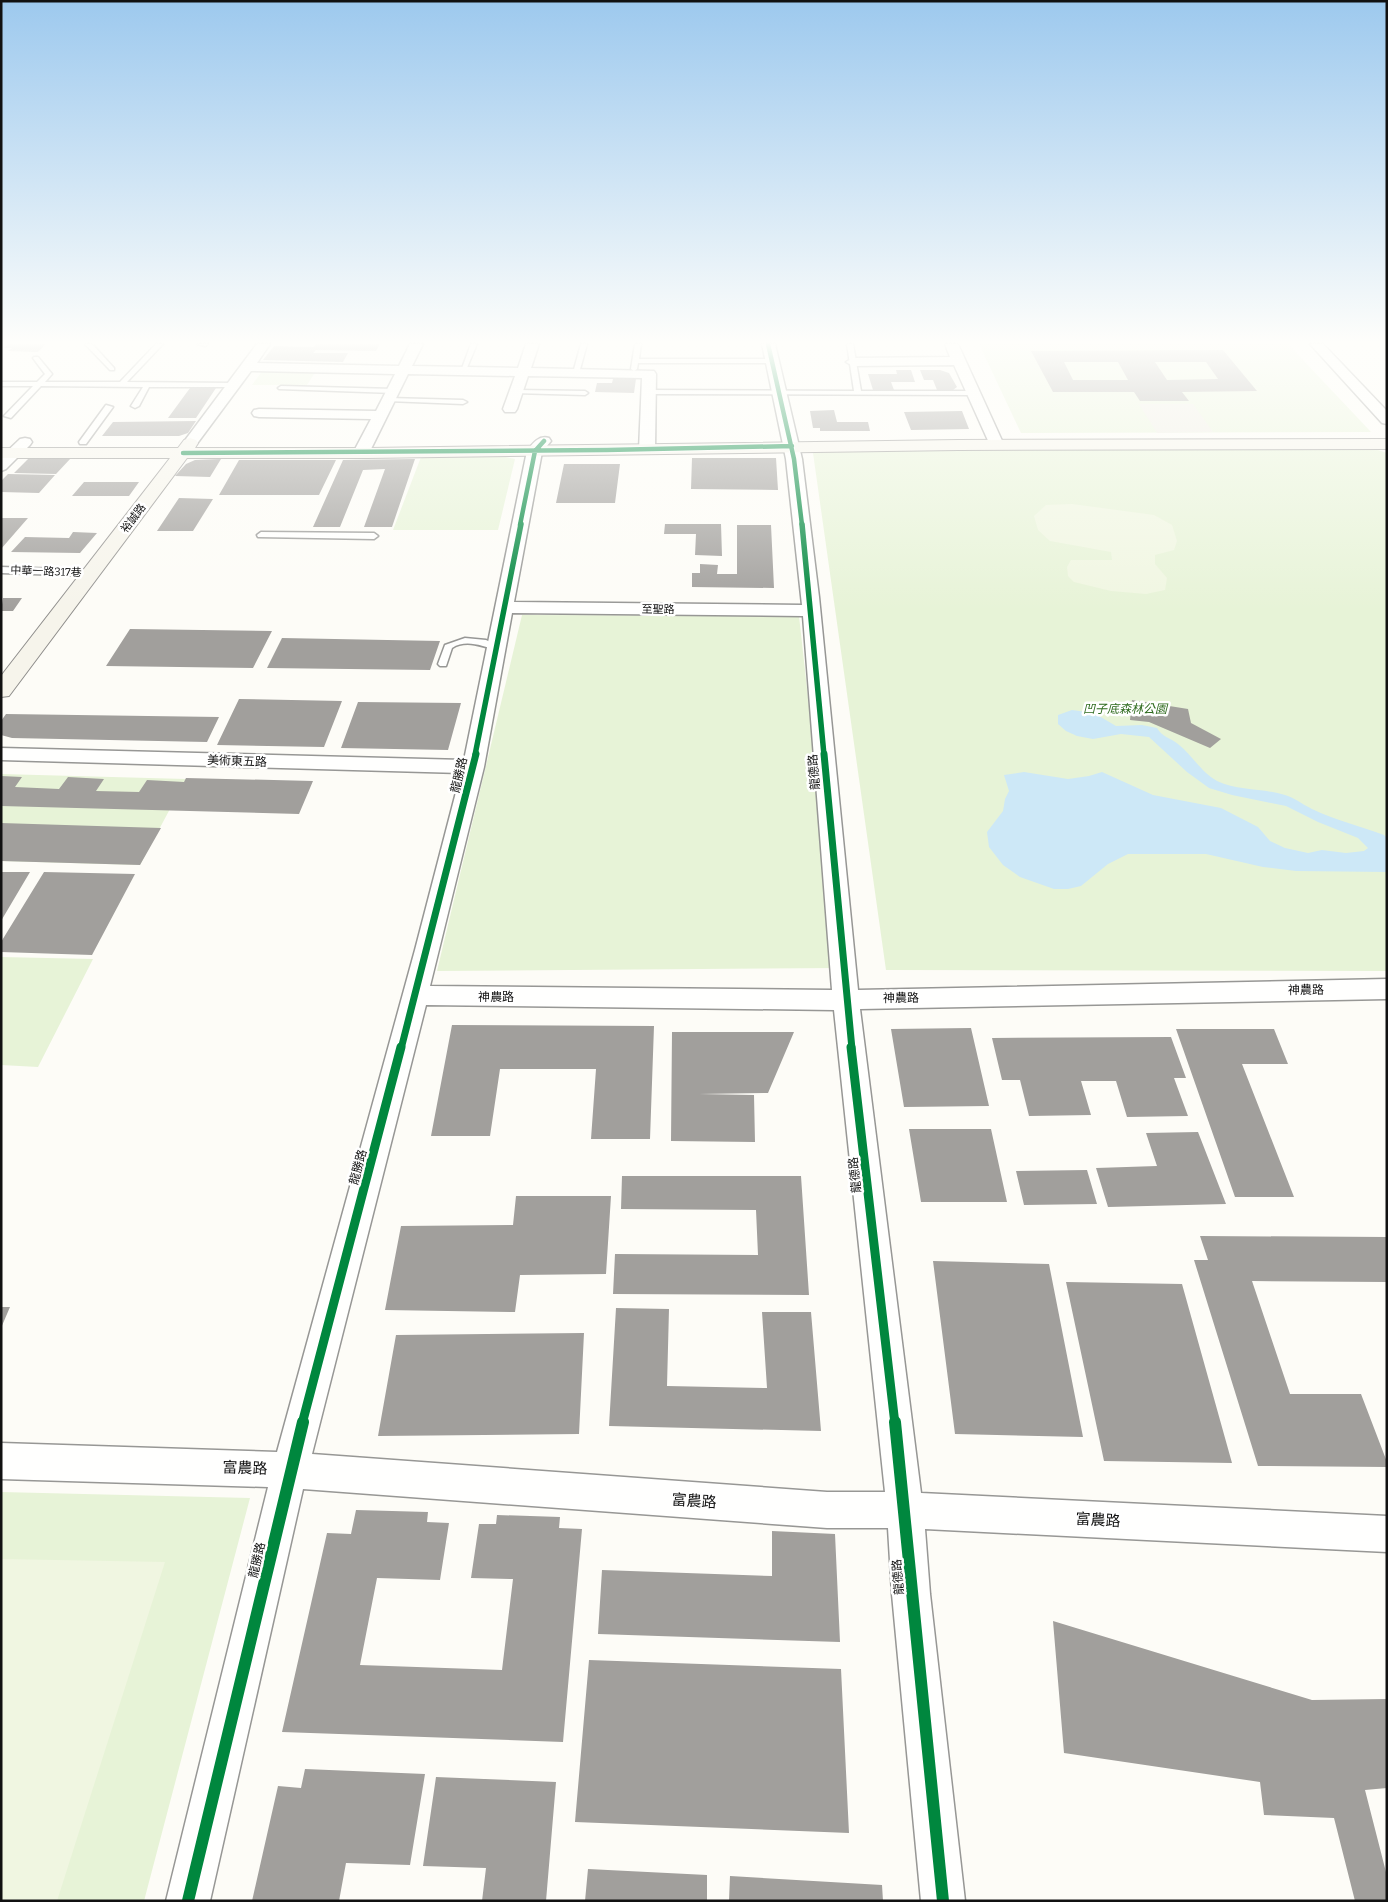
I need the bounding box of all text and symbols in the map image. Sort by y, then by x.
street label: 裕誠路 [118,501,149,535]
street label: 中華一路317巷 [10,564,82,579]
street label: 至聖路 [641,603,675,616]
park label: 凹子底森林公園 [1083,702,1169,716]
street label: 美術東五路 [207,753,267,769]
street label: 龍德路 [805,753,823,791]
street label: 龍勝路 [448,756,470,794]
street label: 神農路 [1288,983,1324,997]
street label: 神農路 [478,990,514,1004]
street label: 神農路 [883,991,919,1005]
street label: 龍勝路 [347,1148,369,1186]
street label: 龍德路 [846,1156,864,1194]
street label: 富農路 [222,1458,268,1478]
street label: 富農路 [671,1490,717,1512]
street label: 富農路 [1075,1510,1121,1530]
street label: 龍勝路 [246,1541,268,1579]
street label: 龍德路 [889,1558,907,1596]

